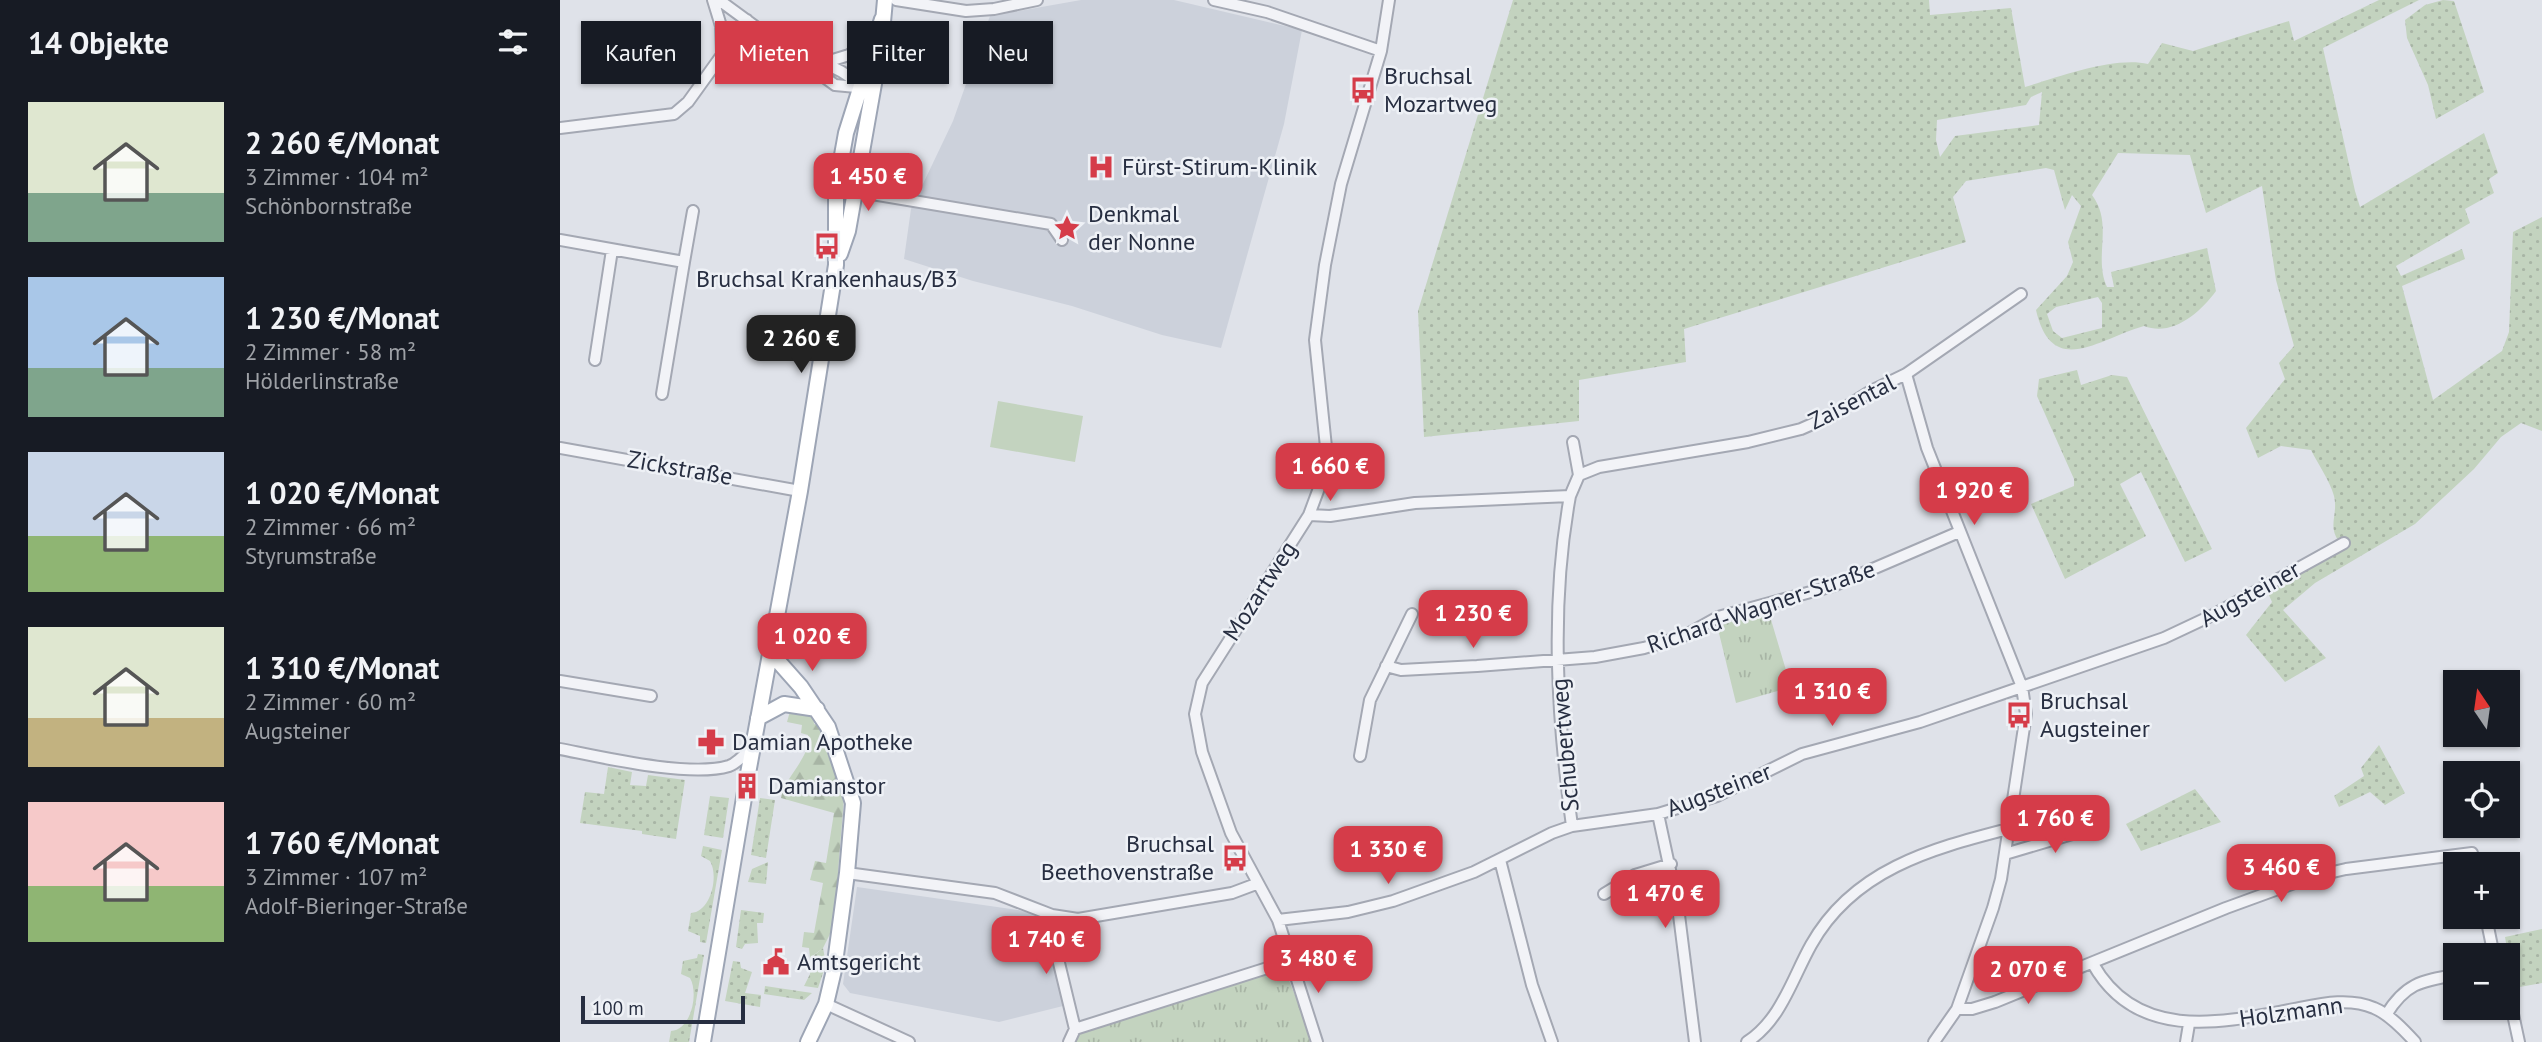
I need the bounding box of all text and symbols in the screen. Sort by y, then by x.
chip: Kaufen [581,21,701,84]
chip: Mieten [715,21,833,84]
chip: Filter [847,21,949,84]
chip: Neu [963,21,1053,84]
text: 14 Objekte [28,23,169,62]
icon: filters [494,23,532,61]
place label: Bruchsal Mozartweg [1384,60,1497,119]
bus stop icon: Bruchsal Mozartweg [1348,75,1378,105]
text: 2 260 €/Monat [245,123,439,162]
icon: home [84,130,168,214]
place label: Fürst-Stirum-Klinik [1122,151,1318,182]
hospital icon: Fürst-Stirum-Klinik [1086,152,1116,182]
pin: 1 450 € [803,154,933,213]
text: 1 450 € [830,161,906,190]
text: 3 Zimmer · 104 m² [245,162,429,191]
text: Schönbornstraße [245,191,412,220]
place label: Denkmal der Nonne [1088,198,1195,257]
place icon: Denkmal der Nonne [1052,213,1082,243]
bus stop icon: Bruchsal Krankenhaus/B3 [812,231,842,261]
place label: Bruchsal Krankenhaus/B3 [696,263,958,294]
text: 1 230 €/Monat [245,298,439,337]
icon: home [84,305,168,389]
pin: 2 260 € [736,316,866,375]
text: 2 260 € [763,323,839,352]
text: 2 Zimmer · 58 m² [245,337,416,366]
text: Hölderlinstraße [245,366,399,395]
street label: Zaisental [1803,367,1900,437]
street label: Zickstraße [625,443,735,492]
pin: 1 660 € [1265,444,1395,503]
text: 1 660 € [1292,451,1368,480]
pin: 1 920 € [1909,468,2039,527]
text: 1 020 €/Monat [245,473,439,512]
text: 1 920 € [1936,475,2012,504]
icon: home [84,480,168,564]
text: 2 Zimmer · 66 m² [245,512,416,541]
street label: Mozartweg [1216,535,1303,647]
text: Styrumstraße [245,541,377,570]
street label: Richard-Wagner-Straße [1643,553,1879,660]
street label: Augsteiner [2194,553,2305,634]
pin: 1 230 € [1408,590,1538,650]
text: 1 230 € [1435,598,1511,627]
pin: 1 020 € [747,614,877,673]
text: 1 020 € [774,621,850,650]
text: 1 310 €/Monat [245,648,439,687]
icon: home [84,655,168,739]
pin: 1 310 € [1767,668,1897,728]
north arrow [2443,670,2520,747]
map controls [2443,670,2520,1020]
text: 1 310 € [1794,676,1870,705]
street label: Schubertweg [1543,677,1586,813]
place label: Bruchsal Augsteiner [2040,685,2150,744]
text: 2 Zimmer · 60 m² [245,687,416,716]
bus stop icon: Bruchsal Augsteiner [2004,700,2034,730]
text: Augsteiner [245,716,350,745]
place label: Damian Apotheke [732,726,913,757]
pharmacy icon: Damian Apotheke [696,727,726,757]
street label: Augsteiner [1662,755,1776,824]
button: locate [2443,761,2520,838]
place label: Damianstor [768,770,886,801]
building icon: Damianstor [732,771,762,801]
pin: 1 760 € [1990,796,2120,855]
text: 1 760 € [2017,803,2093,832]
text: 1 760 €/Monat [245,823,439,862]
pin: 1 330 € [1323,826,1453,886]
place label: Bruchsal Beethovenstraße [1041,828,1214,887]
icon: home [84,830,168,914]
text: 1 330 € [1350,834,1426,863]
bus stop icon: Bruchsal Beethovenstraße [1220,843,1250,873]
pin: 3 460 € [2216,844,2346,904]
text: 3 460 € [2243,852,2319,881]
button: + [2443,852,2520,929]
text: 3 Zimmer · 107 m² [245,862,427,891]
pin: 1 470 € [1600,870,1730,930]
text: 1 470 € [1627,878,1703,907]
text: Adolf-Bieringer-Straße [245,891,468,920]
pin: 1 740 € [981,916,1111,976]
text: 1 740 € [1008,924,1084,953]
pin: 3 480 € [1253,936,1383,995]
text: 3 480 € [1280,943,1356,972]
button: − [2443,943,2520,1020]
place label: Amtsgericht [797,946,921,977]
pin: 2 070 € [1963,946,2093,1006]
public building icon: Amtsgericht [761,947,791,977]
text: 2 070 € [1990,954,2066,983]
street label: Holzmann [2237,989,2345,1034]
scale bar [581,993,746,1025]
text: 100 m [592,996,644,1020]

